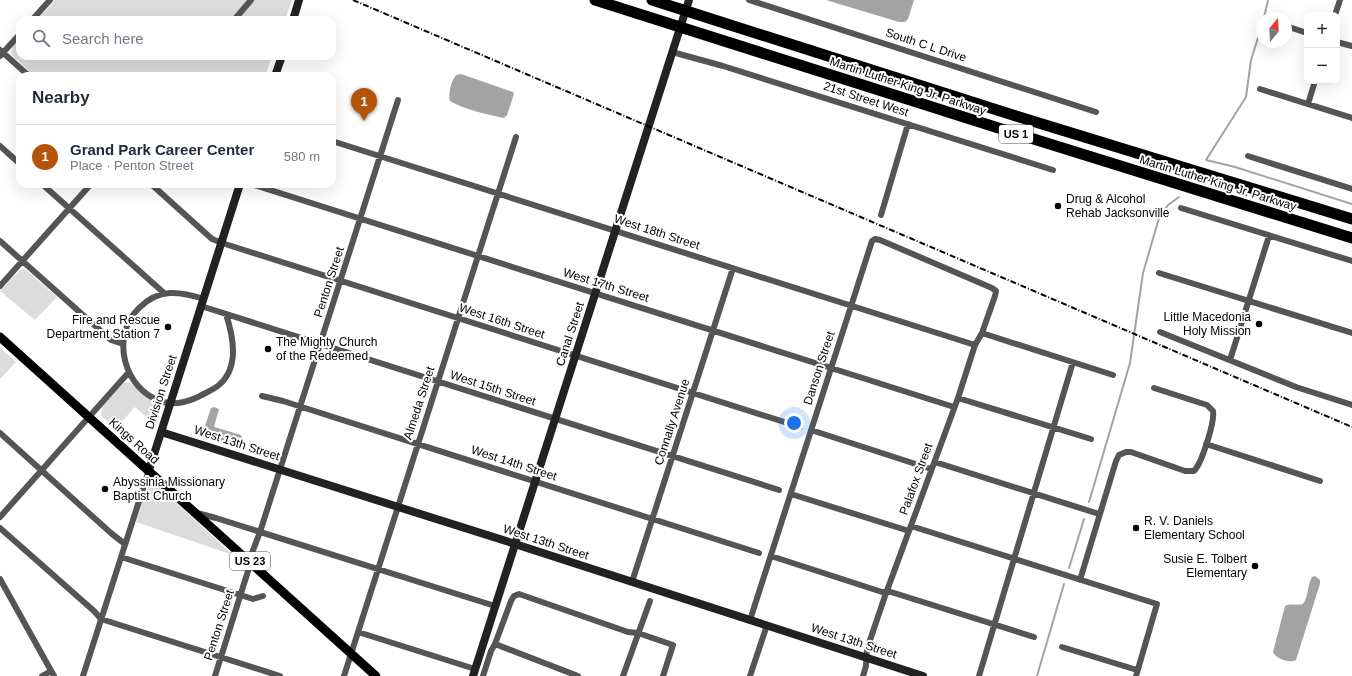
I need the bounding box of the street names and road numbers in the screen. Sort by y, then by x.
street label: South C L Drive [884,25,969,65]
street label: Martin Luther King Jr. Parkway [828,54,988,118]
street label: 21st Street West [822,79,911,120]
road number: US 1 [999,125,1033,143]
street label: Martin Luther King Jr. Parkway [1138,152,1298,214]
street label: West 18th Street [612,212,702,253]
street label: Penton Street [311,244,347,319]
street label: West 17th Street [561,265,651,305]
street label: Canal Street [553,299,587,368]
street label: West 16th Street [457,301,547,342]
street label: Danson Street [800,329,838,407]
street label: Division Street [142,352,180,431]
street label: Almeda Street [401,364,438,441]
street label: West 15th Street [448,368,538,409]
street label: Connally Avenue [651,377,693,467]
street label: Kings Road [106,415,162,467]
street label: West 13th Street [192,423,282,464]
street label: Palafox Street [897,441,936,517]
street label: West 14th Street [469,443,559,484]
street label: West 13th Street [501,522,591,563]
road number: US 23 [230,552,270,570]
street label: Penton Street [201,587,237,662]
street label: West 13th Street [809,621,899,662]

